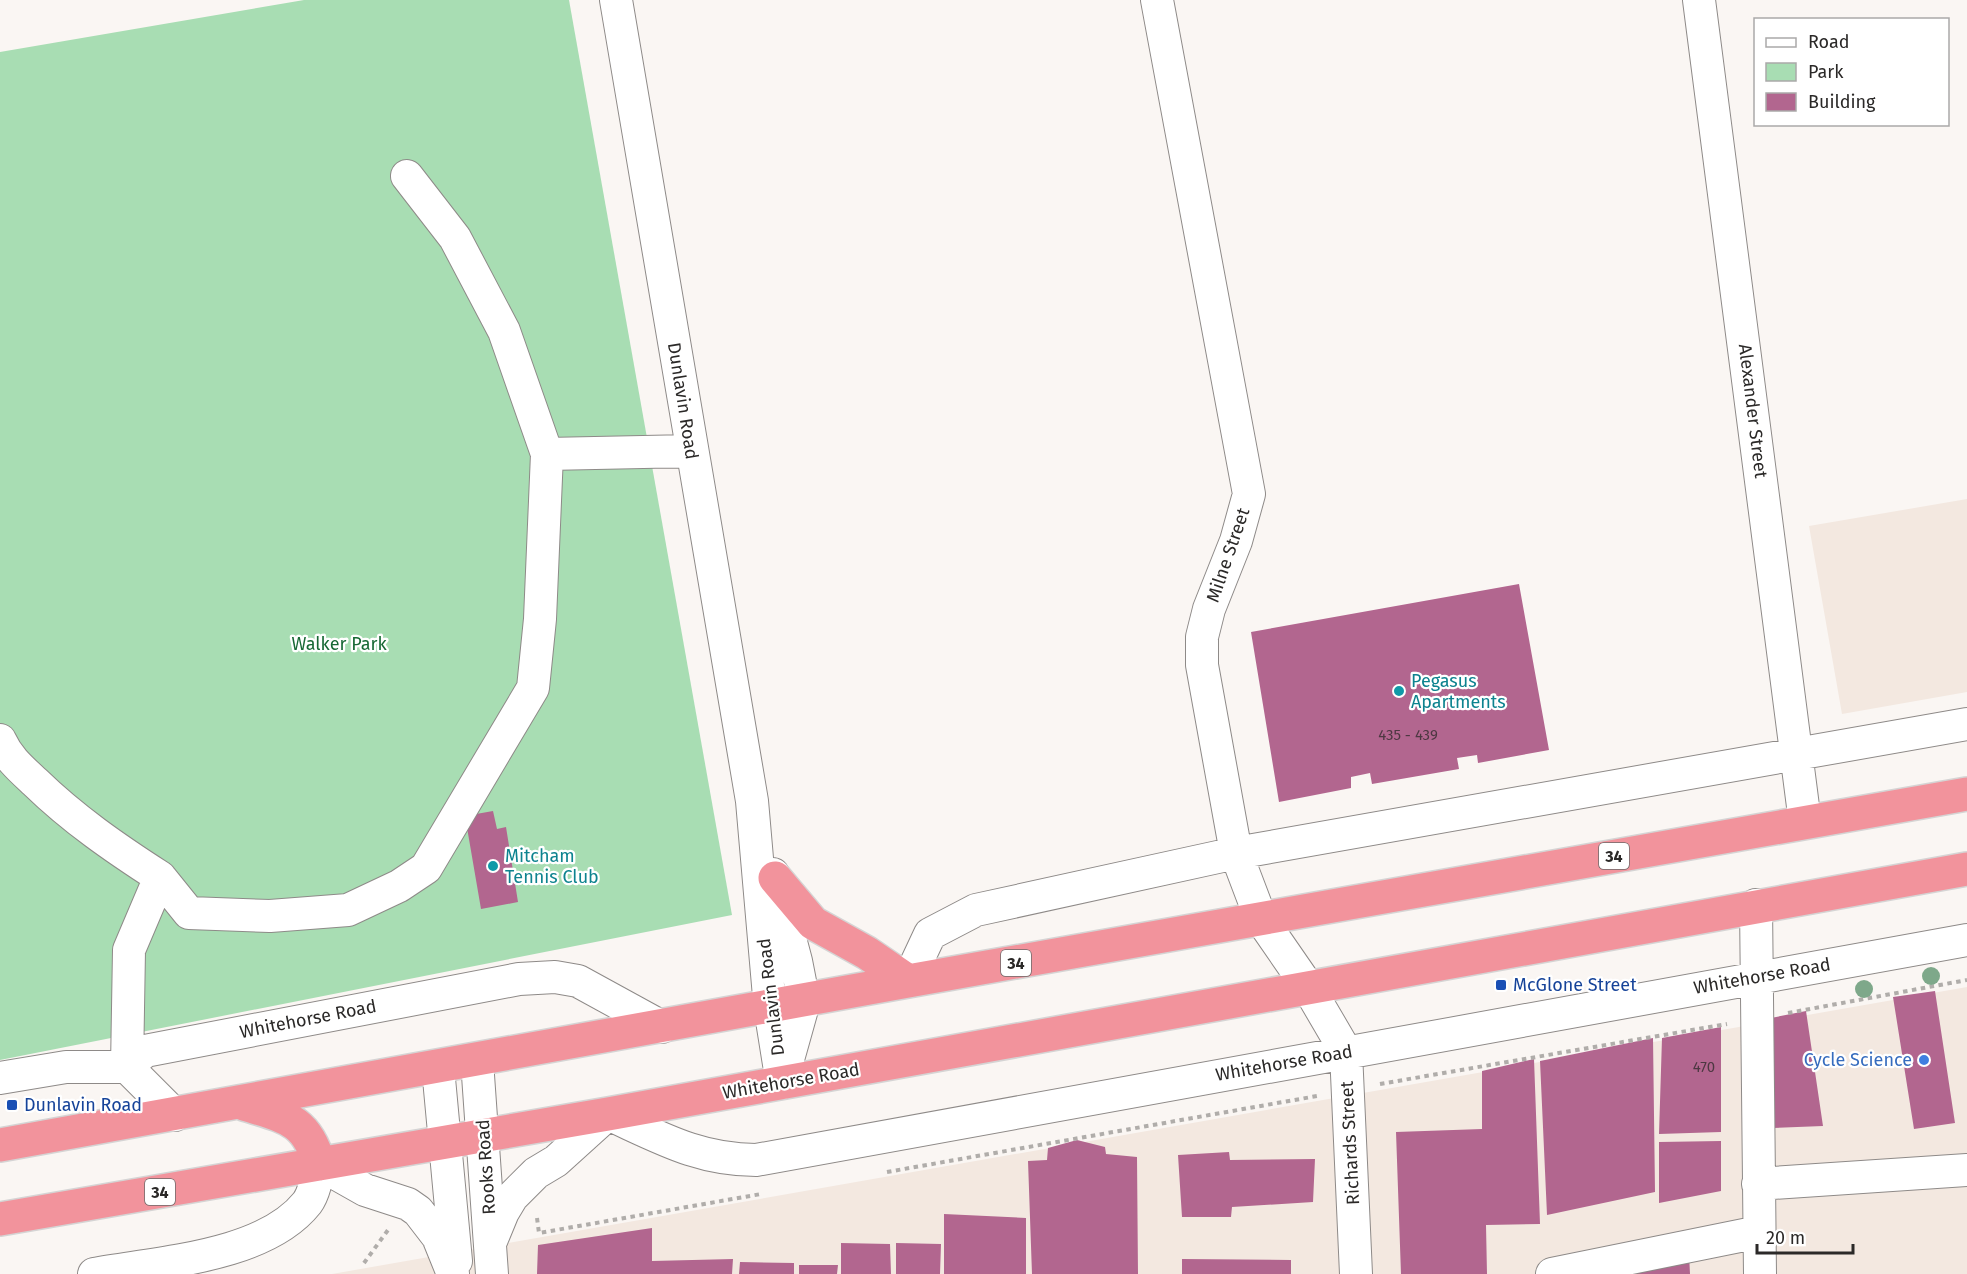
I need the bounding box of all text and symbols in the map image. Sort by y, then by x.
legend [1754,18,1949,126]
text: Road [1808,31,1850,53]
text: Park [1808,61,1844,83]
text: Building [1808,91,1876,113]
street label: Dunlavin Road [663,341,703,461]
street label: Alexander Street [1734,343,1772,480]
street label: Milne Street [1202,504,1255,605]
park label: Walker Park [291,633,387,655]
place label: Pegasus Apartments [1411,670,1506,713]
marker: Pegasus Apartments [1392,684,1406,698]
house number: 435 - 439 [1378,726,1438,744]
road number: 34 [1599,843,1629,869]
place label: Mitcham Tennis Club [505,845,599,888]
marker: Mitcham Tennis Club [486,859,500,873]
street label: Dunlavin Road [753,937,789,1057]
road number: 34 [1001,950,1031,976]
street label: Whitehorse Road [1692,953,1832,999]
place label: McGlone Street [1513,974,1637,996]
marker: McGlone Street [1494,978,1508,992]
street label: Whitehorse Road [238,995,378,1043]
street label: Whitehorse Road [1214,1040,1354,1086]
place label: Cycle Science [1804,1049,1912,1071]
marker: Cycle Science [1917,1053,1931,1067]
street label: Whitehorse Road [721,1058,861,1104]
house number: 470 [1693,1058,1715,1076]
street label: Richards Street [1336,1080,1364,1206]
place label: Dunlavin Road [24,1094,142,1116]
marker: Dunlavin Road [5,1098,19,1112]
street label: Rooks Road [472,1119,500,1215]
road number: 34 [145,1179,175,1205]
scale bar [1757,1217,1853,1255]
text: 20 m [1766,1227,1805,1249]

